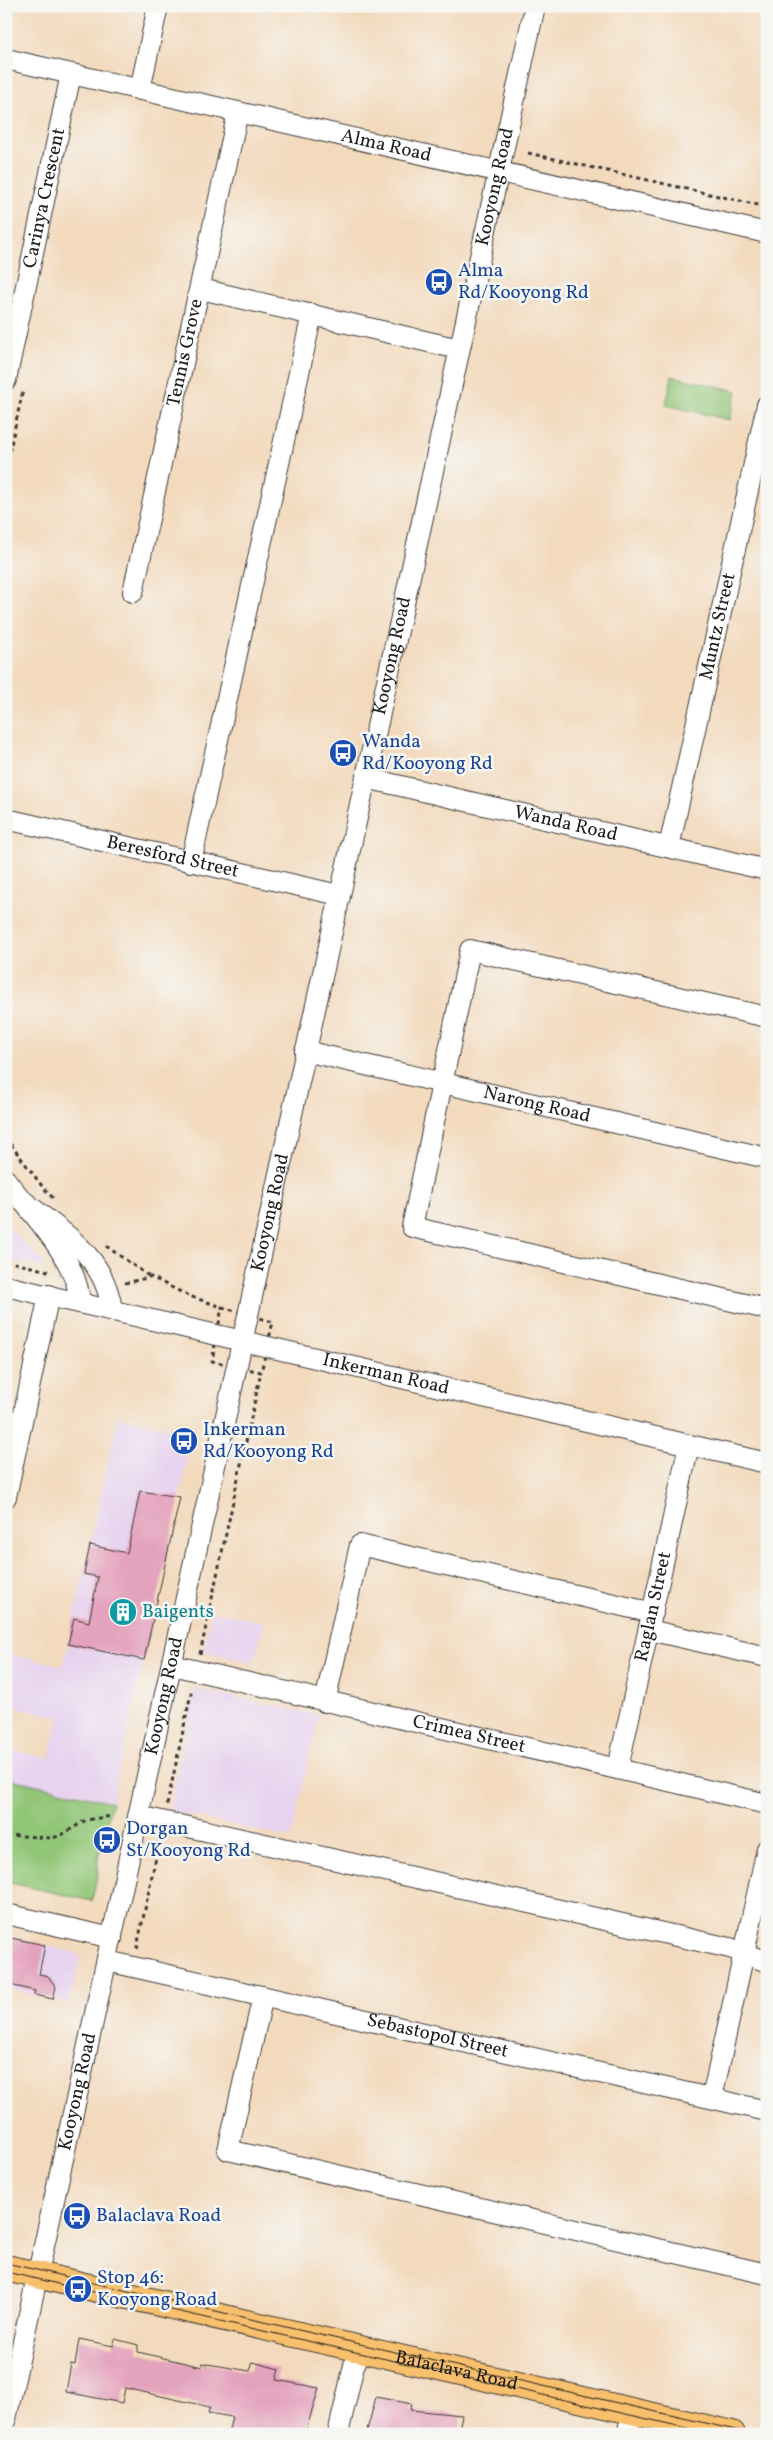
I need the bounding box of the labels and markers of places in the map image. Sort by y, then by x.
place label: Alma Rd/Kooyong Rd [458,258,589,306]
bus stop icon: Alma Rd/Kooyong Rd [424,267,454,297]
place label: Wanda Rd/Kooyong Rd [362,729,493,777]
bus stop icon: Wanda Rd/Kooyong Rd [328,738,358,768]
place label: Inkerman Rd/Kooyong Rd [203,1417,334,1465]
bus stop icon: Inkerman Rd/Kooyong Rd [169,1426,199,1456]
building icon: Baigents [108,1597,138,1627]
place label: Baigents [142,1599,214,1625]
place label: Dorgan St/Kooyong Rd [126,1816,251,1864]
bus stop icon: Dorgan St/Kooyong Rd [92,1825,122,1855]
bus stop icon: Balaclava Road [62,2201,92,2231]
place label: Balaclava Road [96,2203,221,2229]
place label: Stop 46: Kooyong Road [97,2265,217,2313]
bus stop icon: Stop 46: Kooyong Road [63,2274,93,2304]

